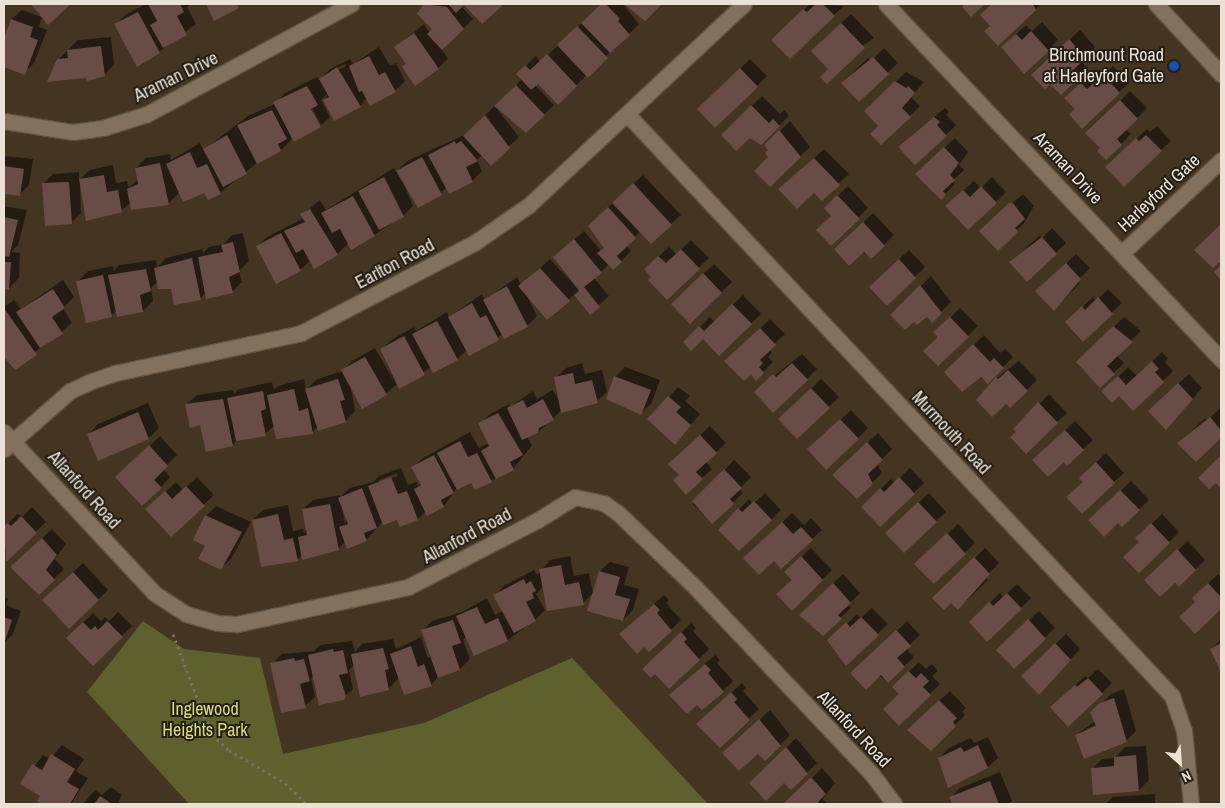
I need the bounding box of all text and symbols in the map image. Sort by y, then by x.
place label: Birchmount Road at Harleyford Gate [1043,45,1164,88]
street label: Araman Drive [130,47,222,107]
marker: Birchmount Road at Harleyford Gate [1168,60,1180,72]
street label: Araman Drive [1029,127,1107,209]
street label: Harleyford Gate [1114,150,1204,236]
street label: Earlton Road [352,234,438,294]
street label: Murmouth Road [907,387,995,479]
street label: Allanford Road [43,446,125,534]
street label: Allanford Road [419,504,515,568]
street label: Allanford Road [813,686,895,772]
park label: Inglewood Heights Park [162,699,248,742]
north arrow [1155,738,1205,788]
text: N [1179,767,1194,786]

